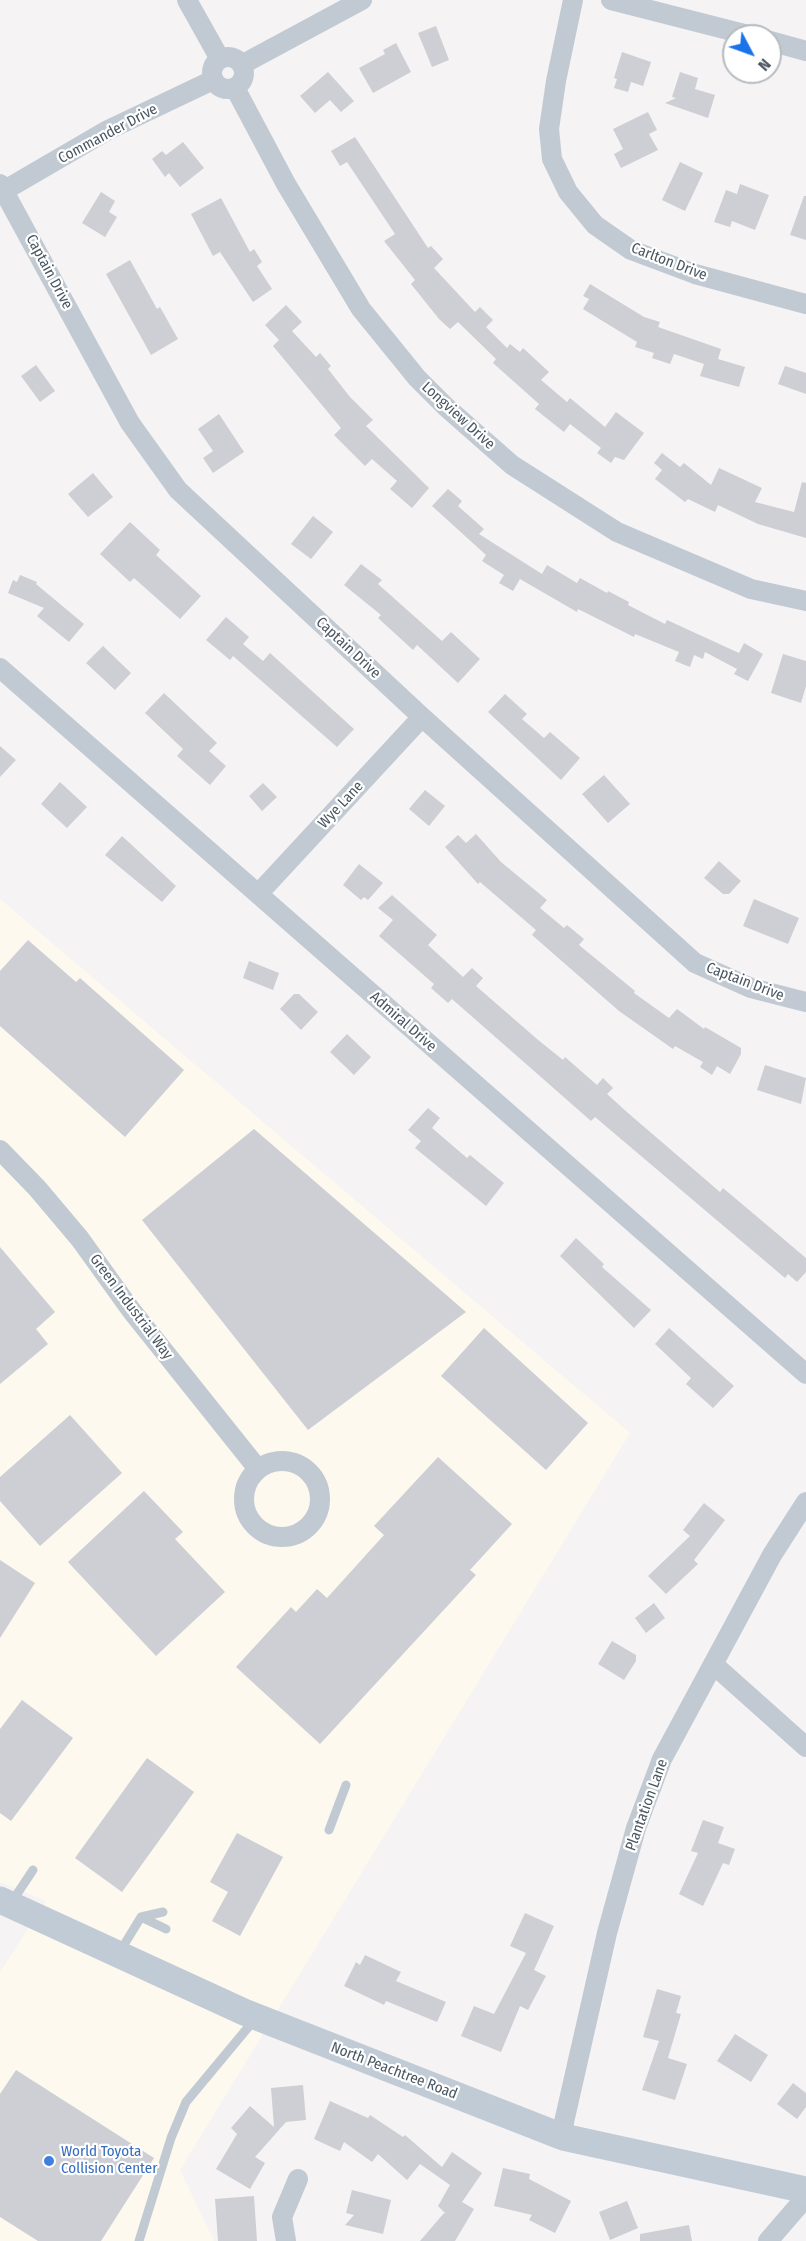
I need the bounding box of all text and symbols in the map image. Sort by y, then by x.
north arrow [722,24,782,84]
text: N [754,55,775,75]
street label: Commander Drive [55,100,161,168]
street label: Captain Drive [22,232,76,312]
street label: Carlton Drive [629,239,709,285]
street label: Longview Drive [418,378,498,454]
street label: Captain Drive [312,613,384,683]
street label: Wye Lane [315,778,367,832]
street label: Captain Drive [704,959,786,1005]
street label: Admiral Drive [366,988,440,1056]
street label: Green Industrial Way [86,1251,176,1363]
street label: Plantation Lane [622,1757,672,1853]
street label: North Peachtree Road [328,2039,460,2103]
place label: World Toyota Collision Center [61,2143,157,2178]
marker: World Toyota Collision Center [42,2154,56,2168]

